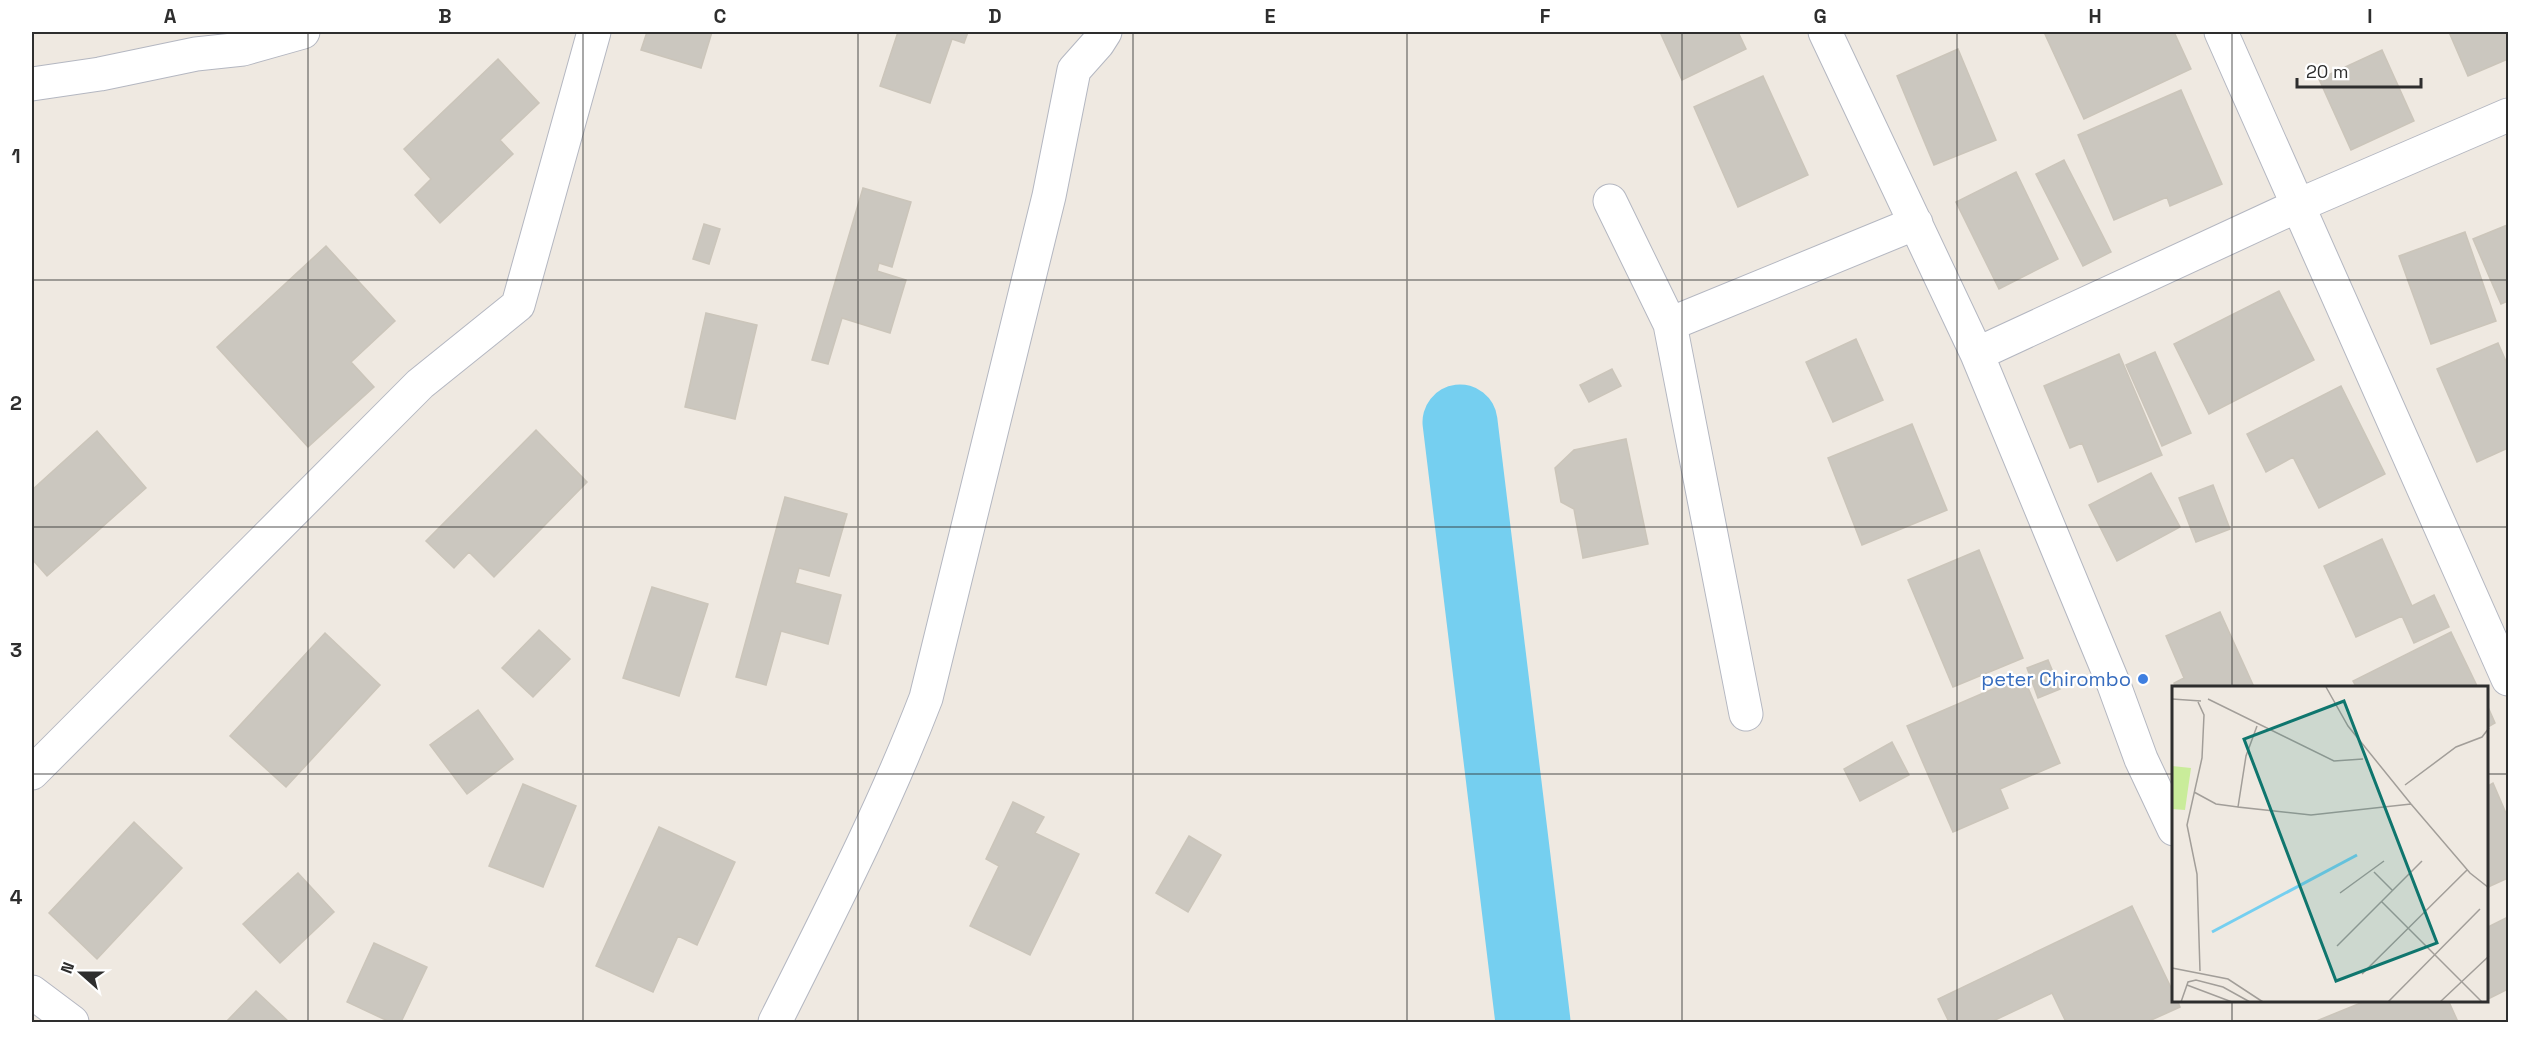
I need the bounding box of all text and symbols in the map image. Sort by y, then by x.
text: A [164,3,177,29]
text: B [438,3,452,29]
text: C [714,3,727,29]
text: D [988,3,1002,29]
text: E [1264,3,1276,29]
text: F [1540,3,1551,29]
text: G [1813,3,1827,29]
text: H [2088,3,2102,29]
text: I [2367,3,2373,29]
scale bar [2297,51,2422,89]
text: 20 m [2306,60,2349,83]
text: 1 [11,143,21,169]
text: 2 [10,390,22,416]
text: 3 [10,637,22,663]
place label: peter Chirombo [1981,666,2131,692]
marker: peter Chirombo [2136,672,2150,686]
inset map [2172,686,2489,1003]
text: 4 [10,884,23,910]
north arrow [51,943,111,1003]
text: N [56,959,79,977]

